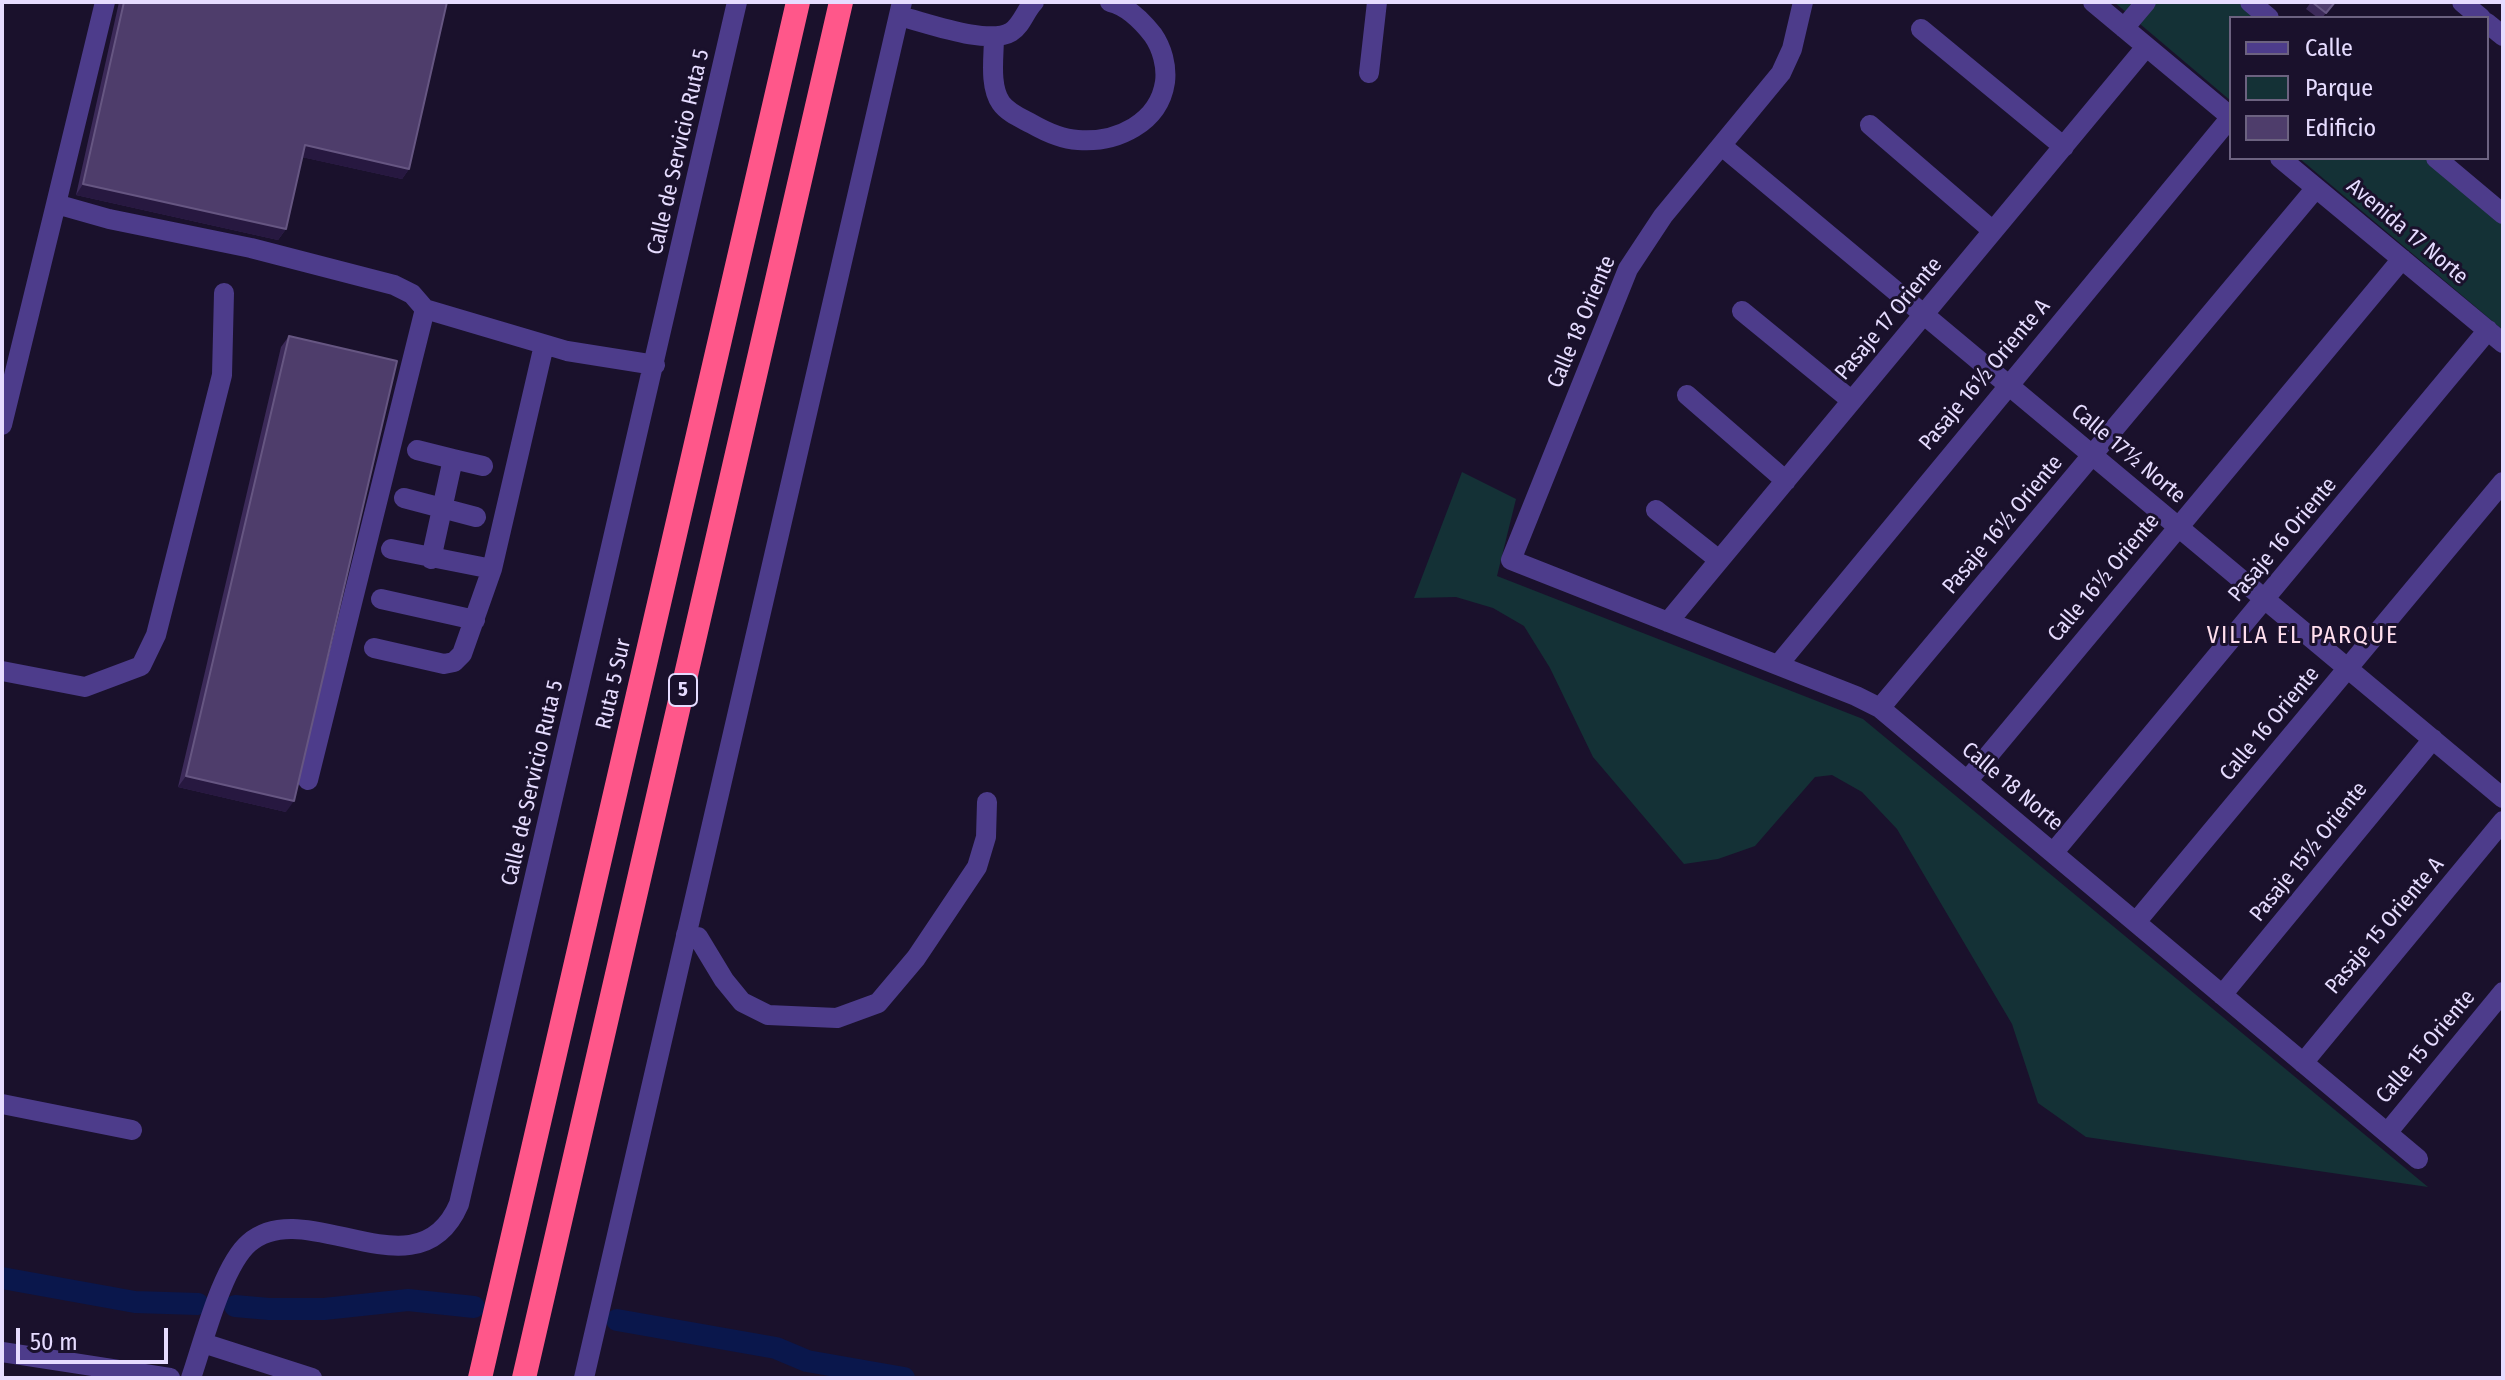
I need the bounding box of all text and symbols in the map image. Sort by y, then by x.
legend [2229,16,2489,160]
text: Calle [2305,34,2353,62]
street label: Calle de Servicio Ruta 5 [643,47,715,257]
text: Parque [2305,74,2373,102]
text: Edificio [2305,114,2376,142]
street label: Avenida 17 Norte [2341,174,2473,290]
street label: Calle 18 Oriente [1542,252,1622,392]
street label: Pasaje 17 Oriente [1830,252,1948,386]
street label: Pasaje 16½ Oriente A [1914,294,2056,456]
street label: Calle 17½ Norte [2066,399,2190,509]
street label: Pasaje 16½ Oriente [1937,450,2069,600]
street label: Pasaje 16 Oriente [2223,472,2343,608]
street label: Calle 16½ Oriente [2043,508,2165,648]
district label: VILLA EL PARQUE [2207,622,2399,650]
street label: Ruta 5 Sur [591,636,637,732]
street label: Calle 16 Oriente [2215,662,2325,786]
road number: 5 [669,674,697,706]
street label: Calle de Servicio Ruta 5 [497,678,569,888]
street label: Calle 18 Norte [1956,737,2068,837]
street label: Pasaje 15½ Oriente [2245,777,2373,927]
street label: Pasaje 15 Oriente A [2320,852,2450,1000]
street label: Calle 15 Oriente [2371,985,2481,1109]
scale bar [20,1312,172,1362]
text: 50 m [30,1328,78,1356]

